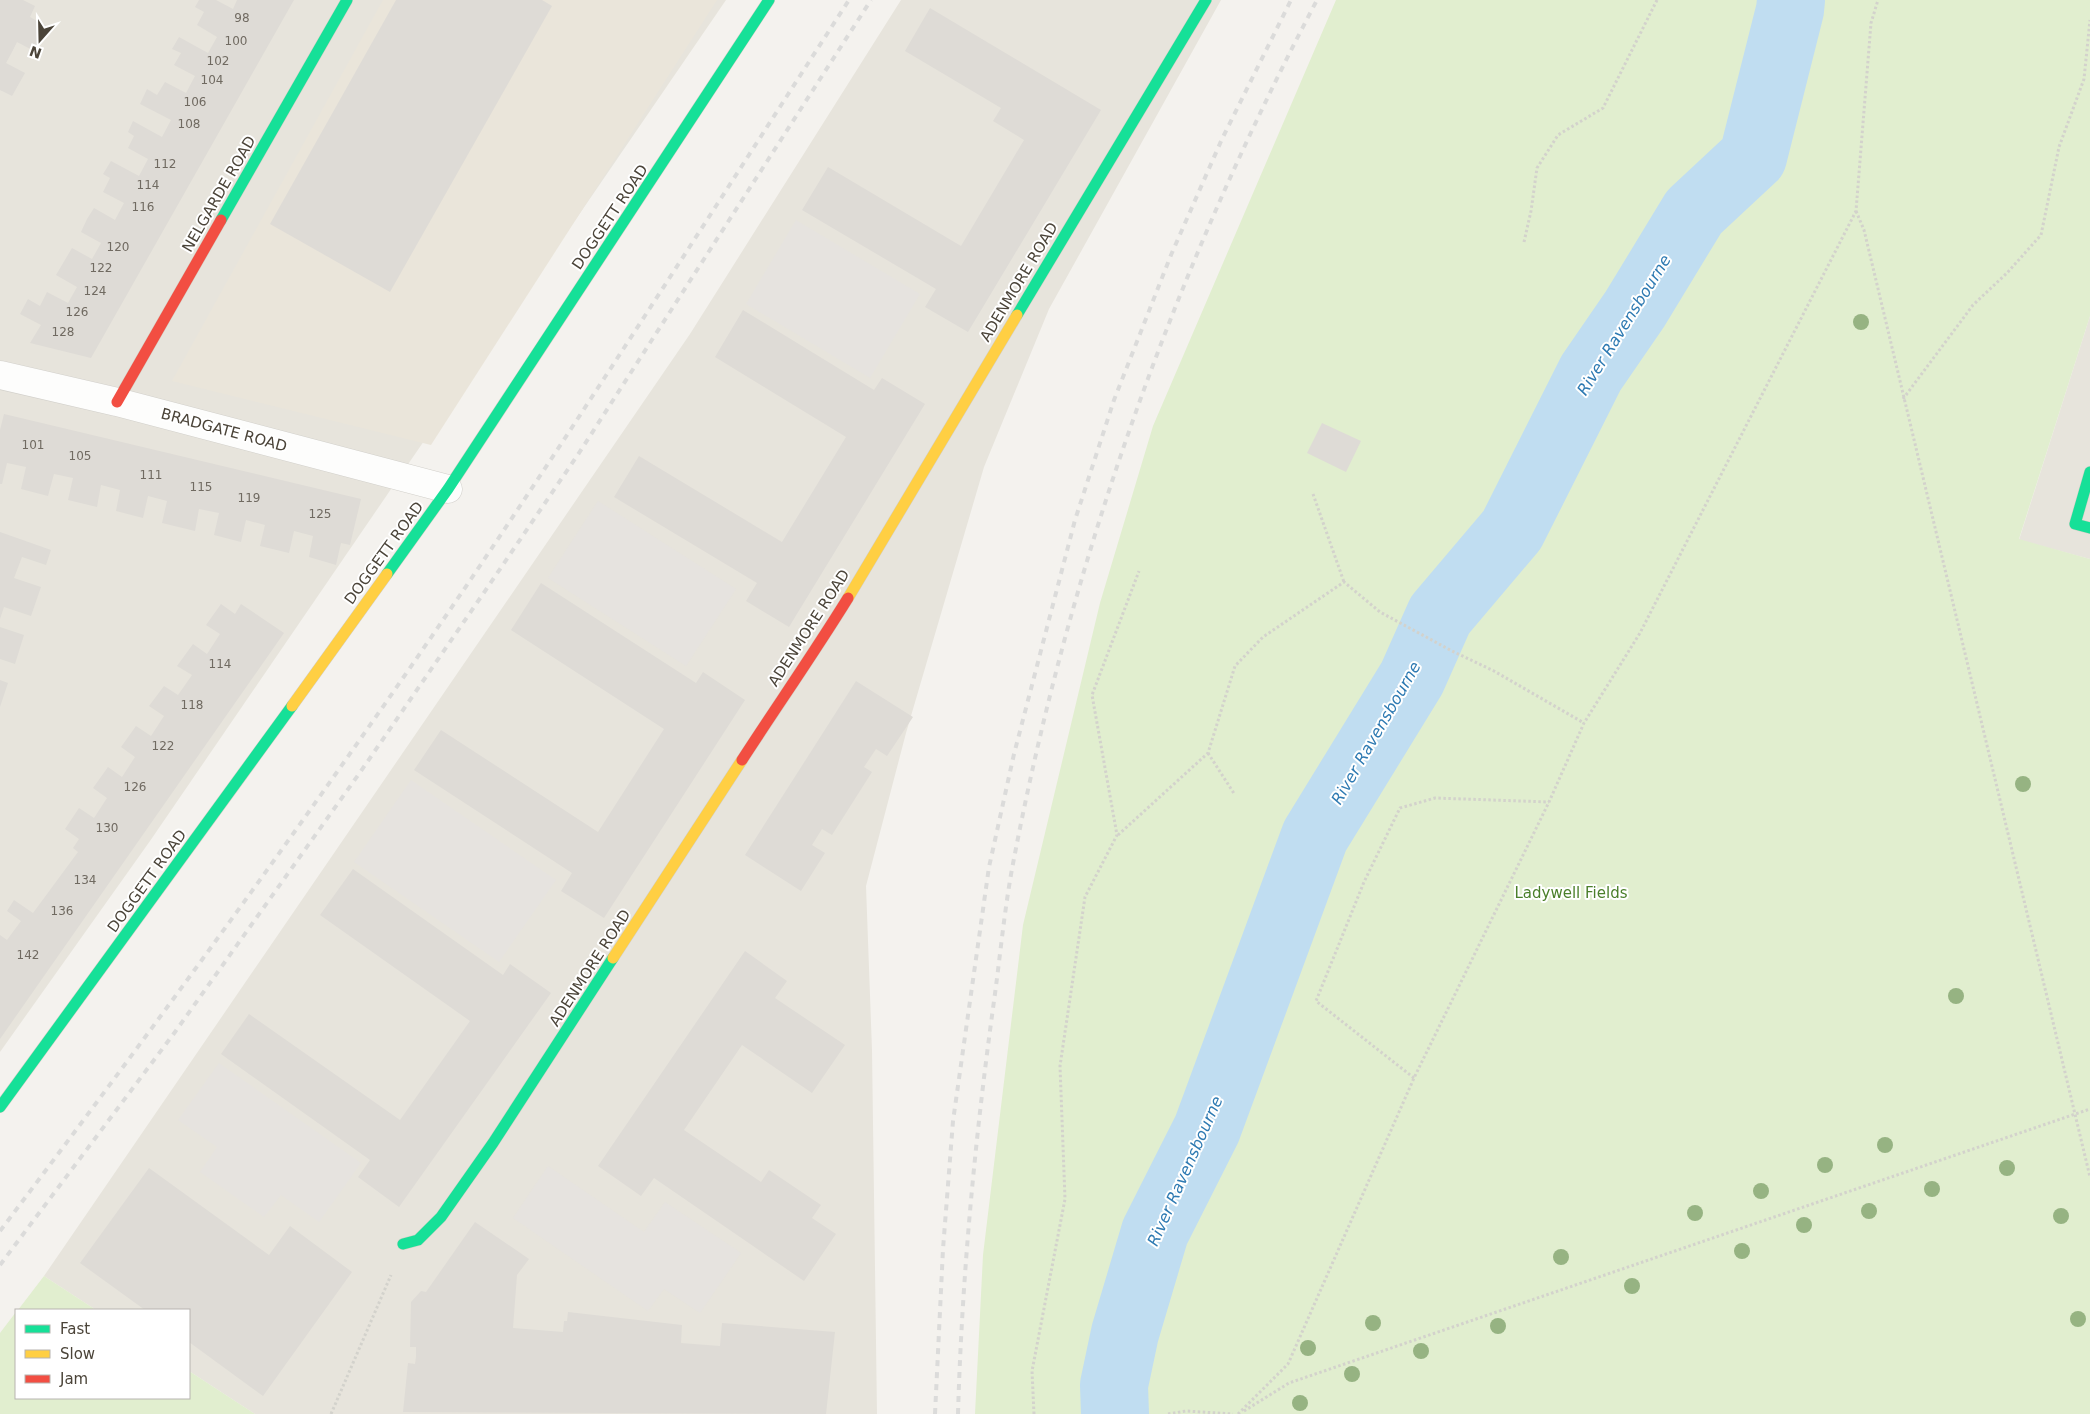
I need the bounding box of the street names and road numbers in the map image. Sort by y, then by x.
street label: NELGARDE ROAD [178,133,260,255]
street label: DOGGETT ROAD [568,161,652,273]
street label: ADENMORE ROAD [976,219,1062,345]
street label: BRADGATE ROAD [159,405,289,455]
street label: DOGGETT ROAD [341,498,427,608]
street label: ADENMORE ROAD [764,566,854,690]
street label: DOGGETT ROAD [104,826,190,936]
street label: ADENMORE ROAD [545,906,635,1030]

